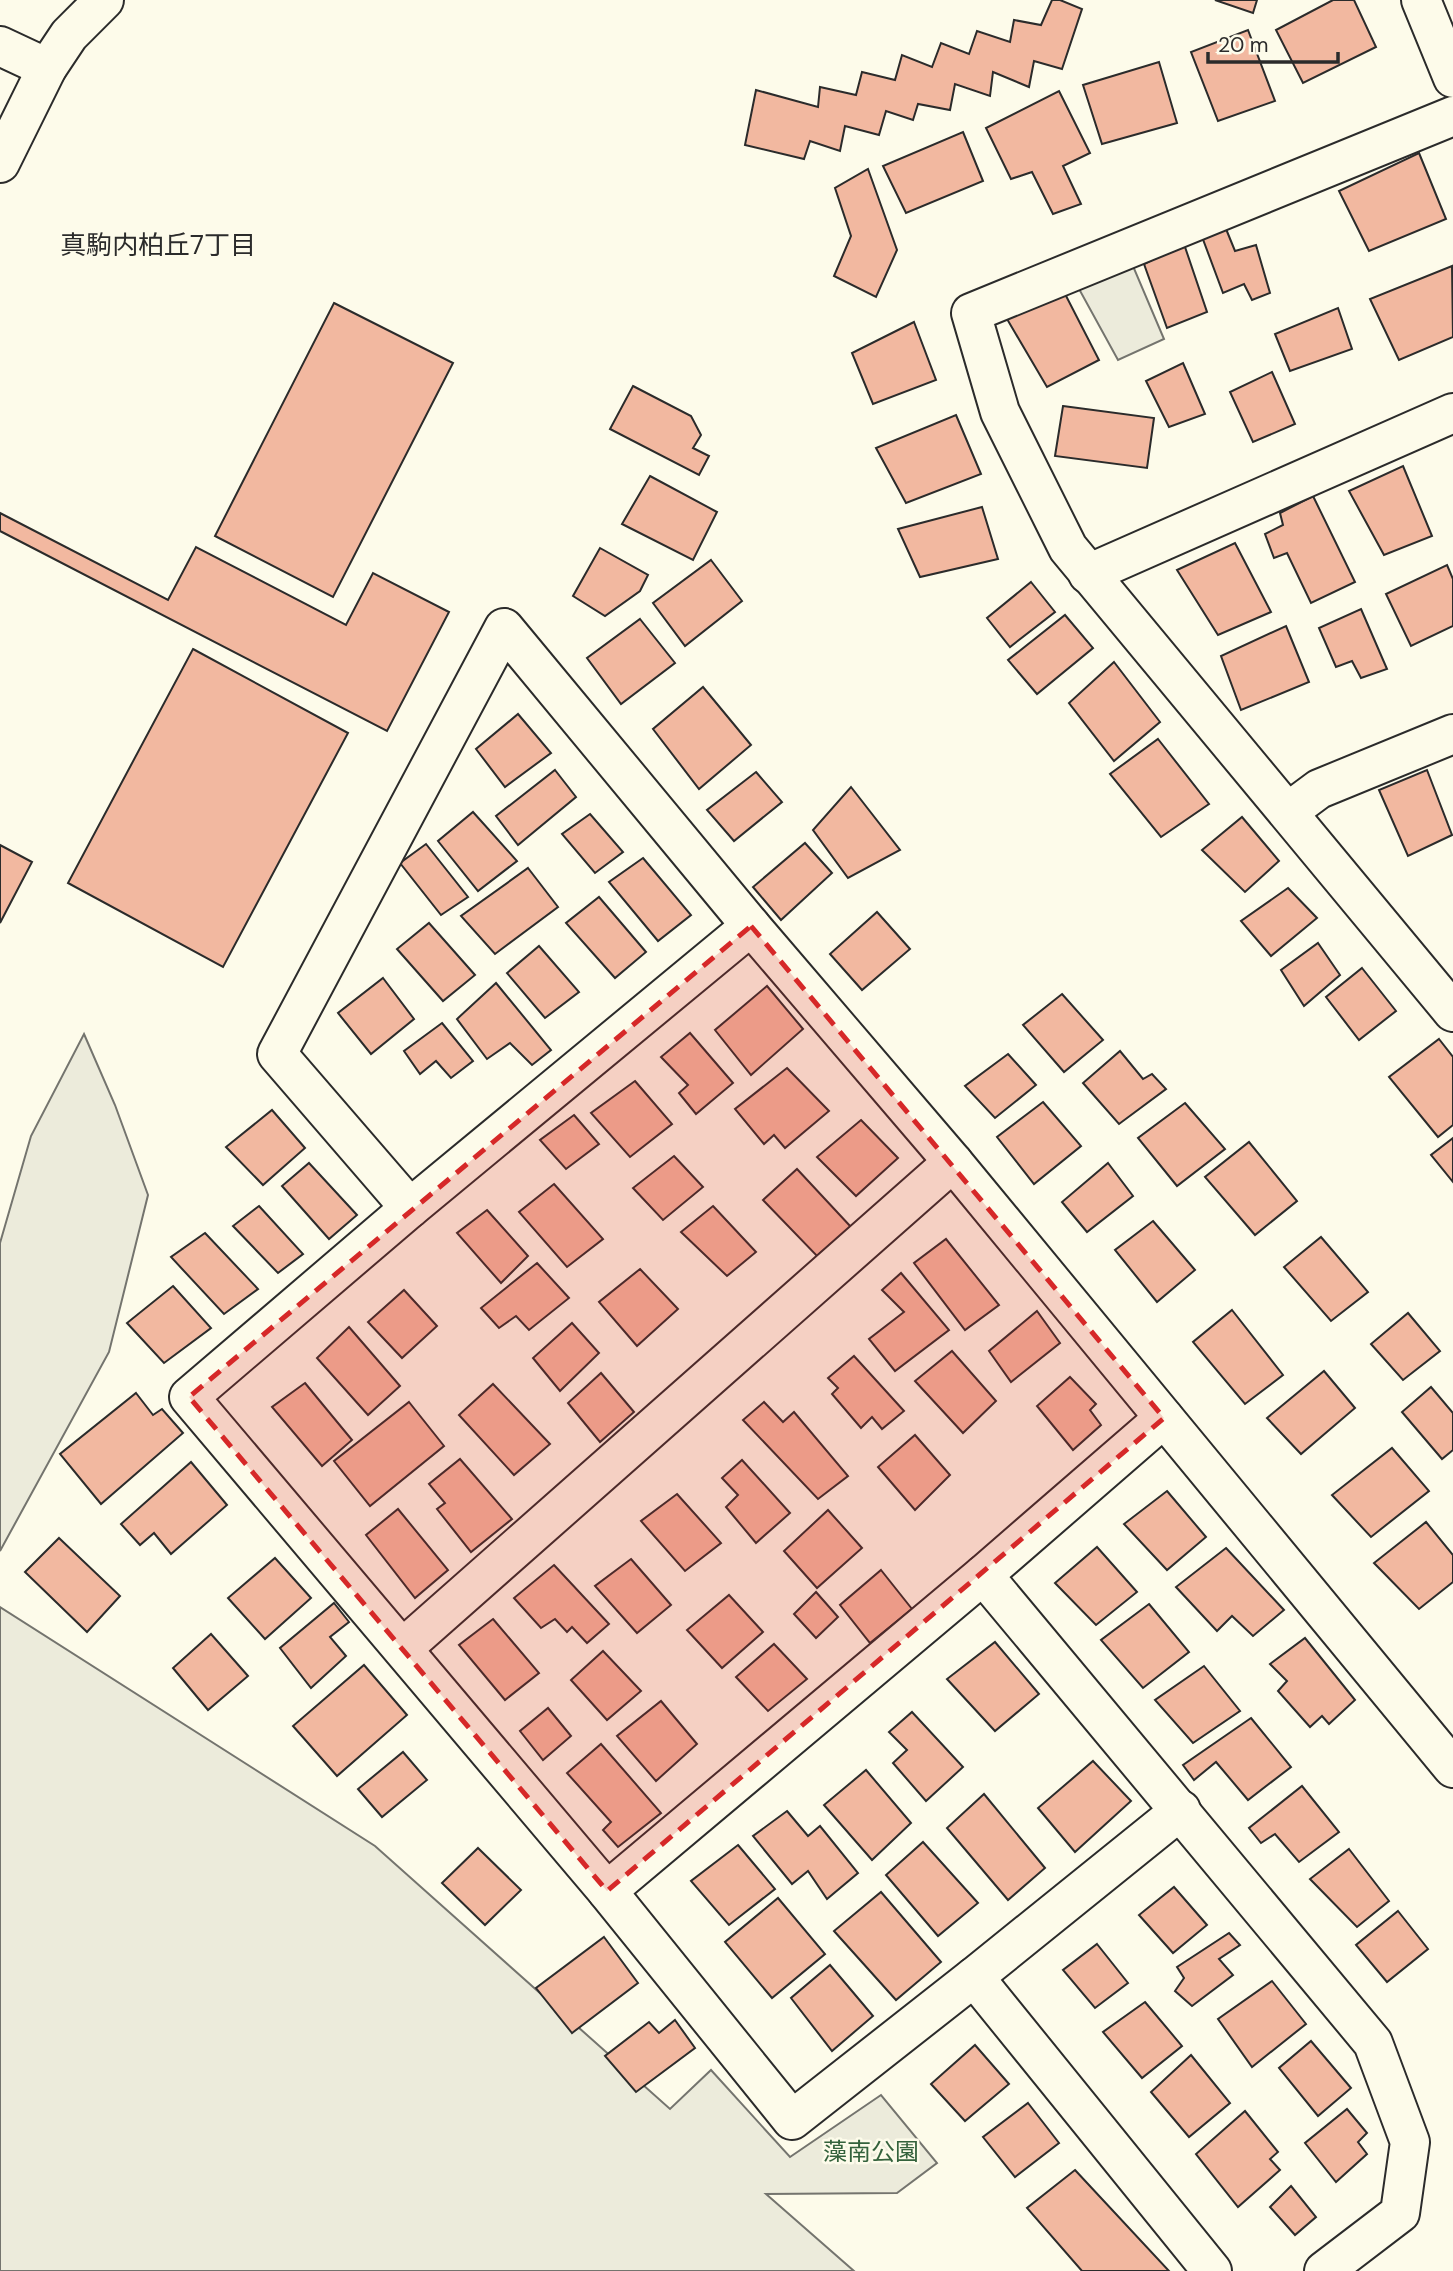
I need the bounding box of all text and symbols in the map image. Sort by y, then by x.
scale bar [1208,21,1338,65]
text: 20 m [1218,31,1269,59]
district label: 真駒内柏丘7丁目 [60,228,256,262]
park label: 藻南公園 [823,2136,919,2167]

